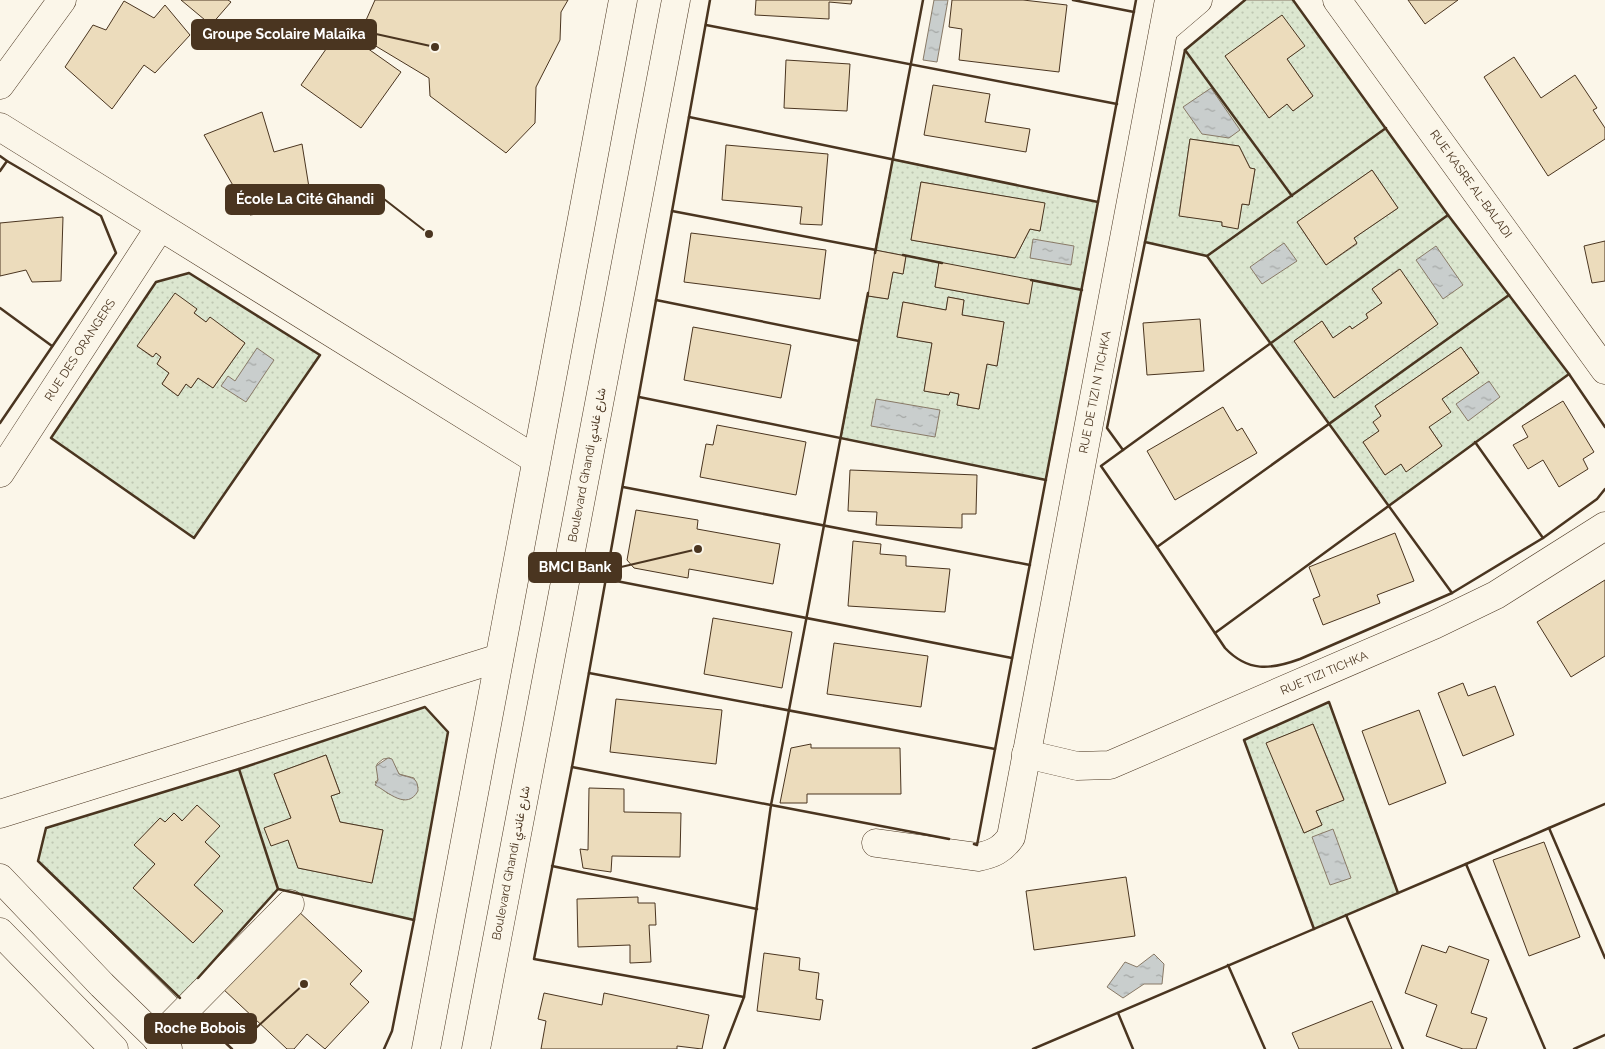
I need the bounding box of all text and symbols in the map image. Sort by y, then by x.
callout: Groupe Scolaire Malaîka [192,20,376,49]
text: Groupe Scolaire Malaîka [202,26,366,42]
street label: RUE KASRE AL-BALADI [1427,127,1515,241]
callout: École La Cité Ghandi [226,185,384,214]
text: École La Cité Ghandi [236,190,374,207]
street label: RUE DES ORANGERS [42,296,118,404]
street label: RUE DE TIZI N TICHKA [1076,329,1114,455]
street label: Boulevard Ghandi شارع غاندي [565,387,612,544]
callout: BMCI Bank [529,553,621,582]
text: BMCI Bank [539,559,611,575]
street label: RUE TIZI TICHKA [1278,648,1370,698]
street label: Boulevard Ghandi شارع غاندي [489,785,536,942]
callout: Roche Bobois [145,1014,256,1043]
text: Roche Bobois [154,1020,246,1036]

